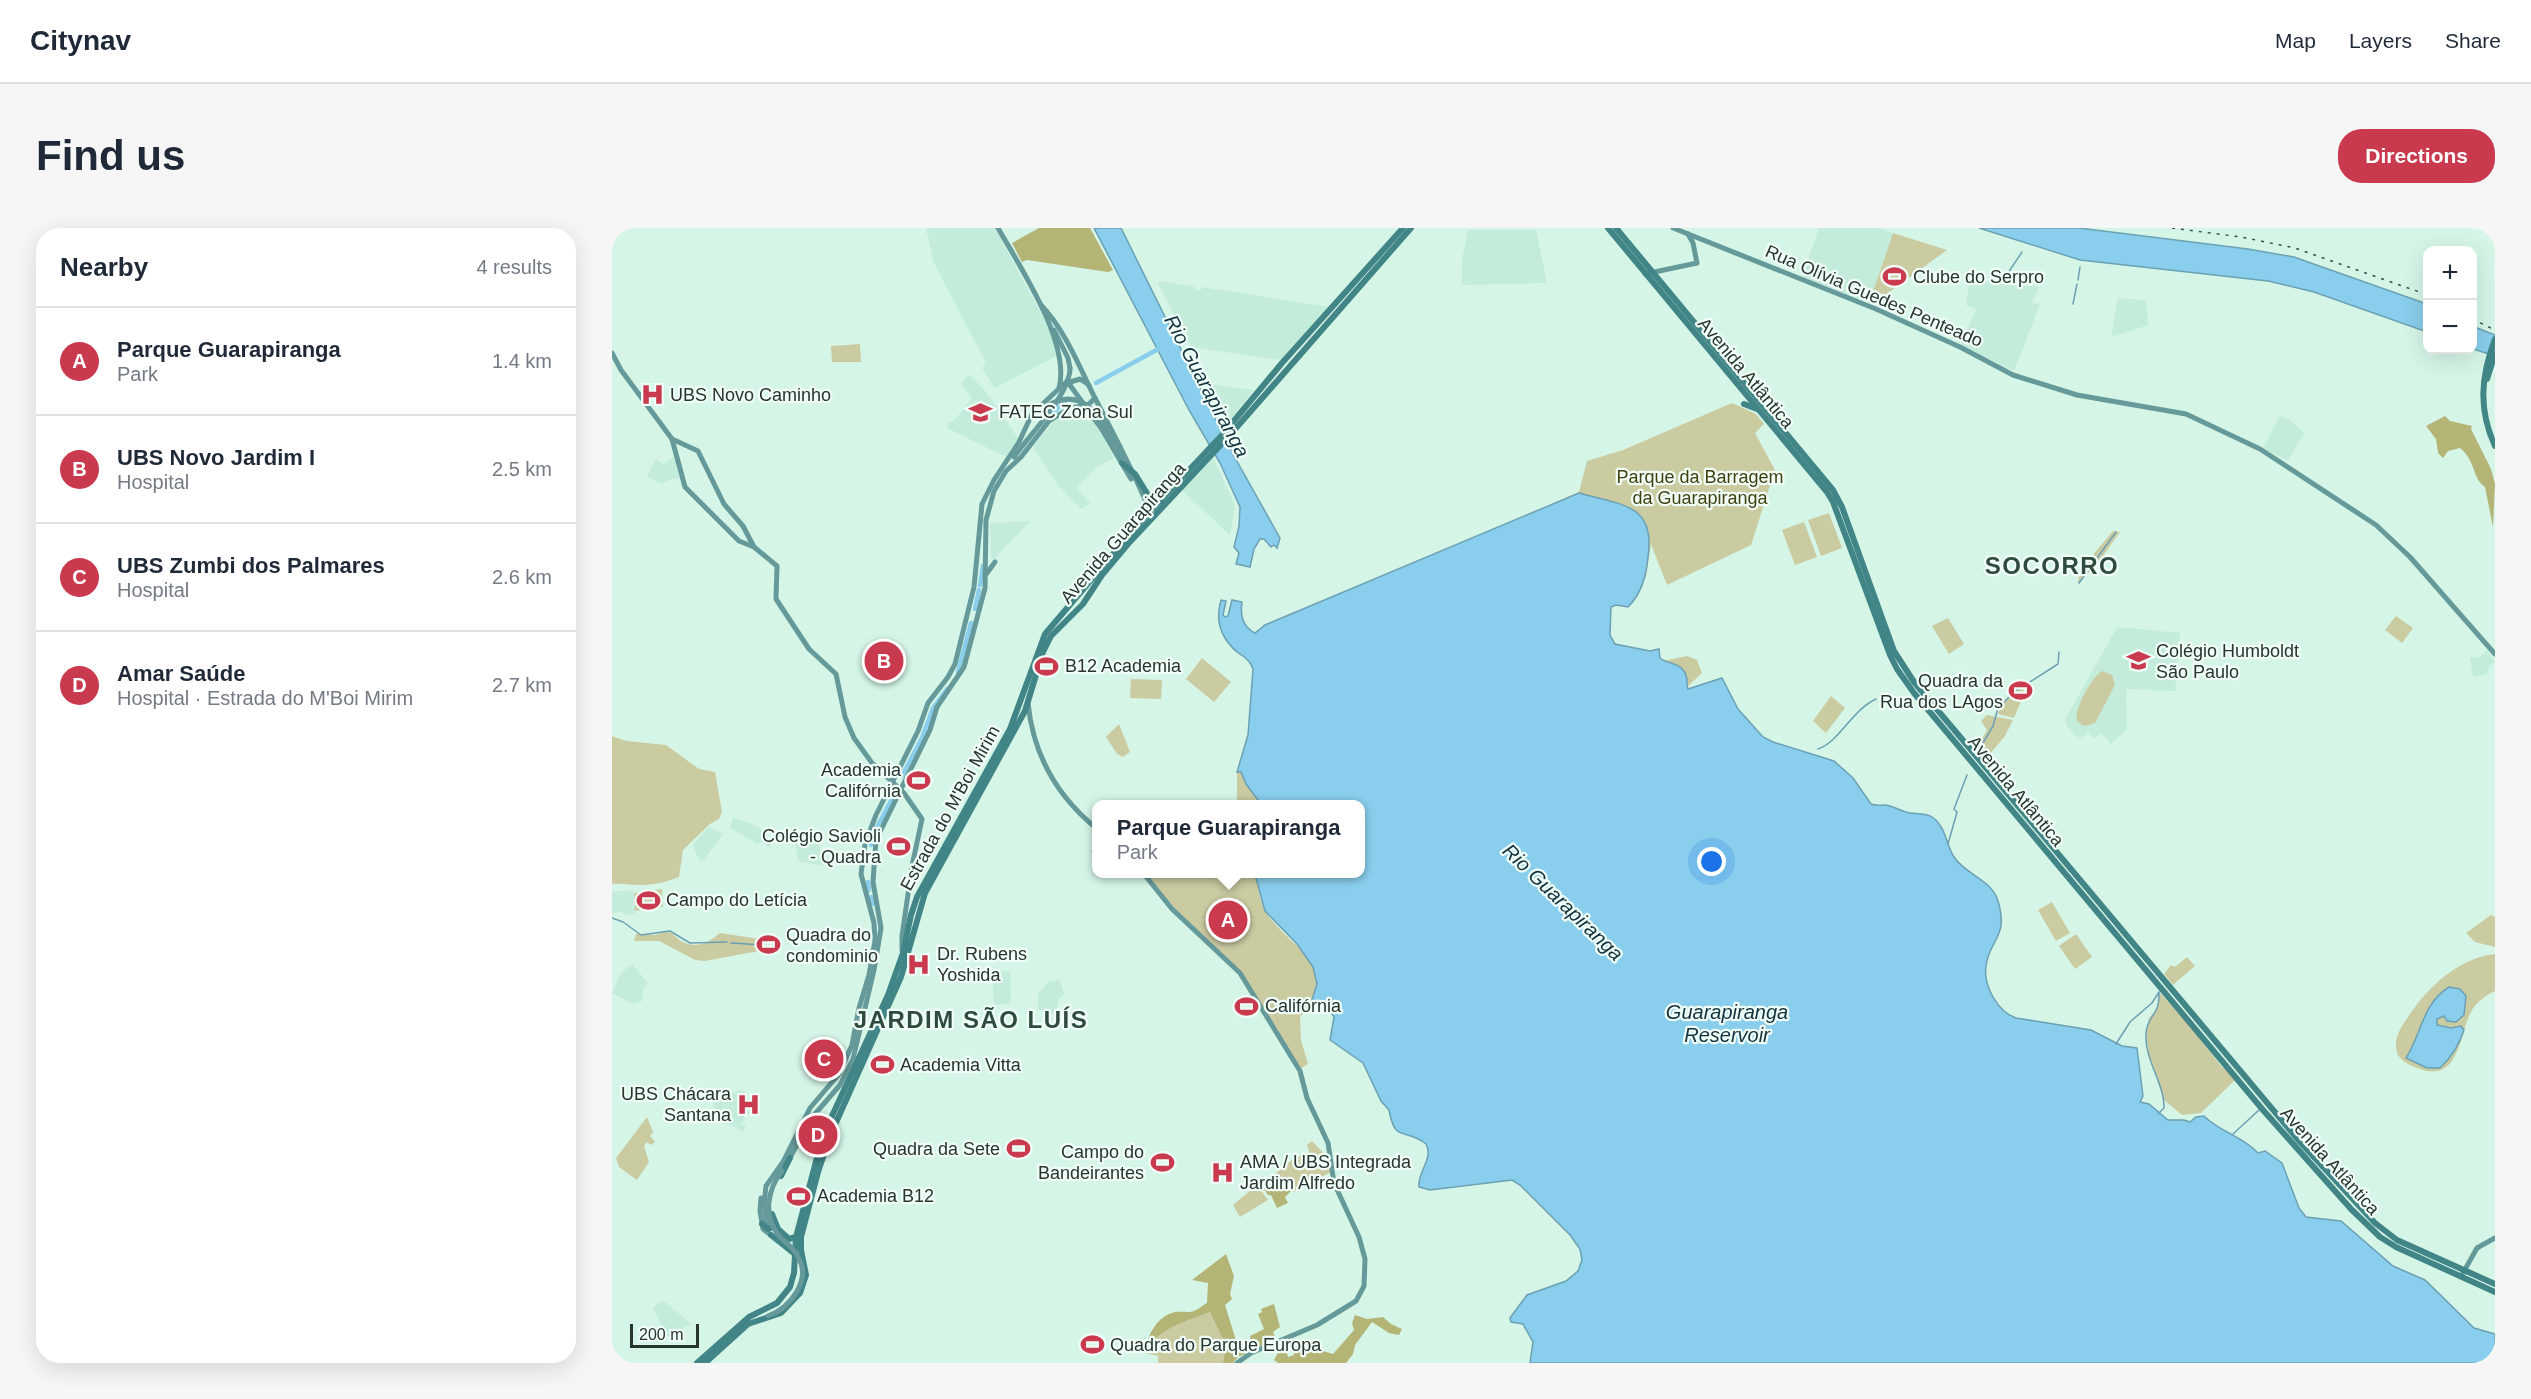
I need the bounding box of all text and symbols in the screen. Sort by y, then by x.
text: Citynav [30,25,131,56]
text: Map [2275,29,2316,52]
text: Layers [2349,29,2412,52]
text: Share [2445,29,2501,52]
button: Directions [2338,129,2495,183]
text: Find us [36,132,185,179]
street label: Rua Olívia Guedes Penteado [1762,241,1986,351]
map controls [2423,246,2477,354]
button: + [2423,246,2477,300]
text: Nearby [60,252,148,282]
text: 4 results [476,256,552,278]
sports icon: Clube do Serpro [1882,264,1908,290]
place label: Clube do Serpro [1913,267,2044,287]
button: − [2423,300,2477,354]
water label: Rio Guarapiranga [1160,311,1254,461]
street label: Avenida Atlântica [1694,314,1799,433]
text: Parque Guarapiranga [117,337,341,362]
text: A [72,350,87,372]
text: 1.4 km [492,350,552,372]
text: Park [117,363,158,385]
hospital icon: UBS Novo Caminho [639,382,665,408]
place label: UBS Novo Caminho [670,385,831,405]
school or university icon: FATEC Zona Sul [968,399,994,425]
place label: FATEC Zona Sul [999,402,1133,422]
text: UBS Novo Jardim I [117,445,315,470]
text: B [72,458,87,480]
text: 2.5 km [492,458,552,480]
street label: Avenida Guarapiranga [1056,458,1190,607]
park label: Parque da Barragem da Guarapiranga [1616,467,1784,508]
text: Hospital [117,471,189,493]
district label: SOCORRO [1985,552,2119,579]
text: UBS Zumbi dos Palmares [117,553,385,578]
text: C [72,566,87,588]
text: 2.6 km [492,566,552,588]
text: Hospital [117,579,189,601]
pin: B [864,638,904,684]
place label: Colégio Humboldt São Paulo [2156,641,2299,682]
school or university icon: Colégio Humboldt São Paulo [2125,648,2151,674]
sports icon: B12 Academia [1034,653,1060,679]
place label: B12 Academia [1065,656,1182,676]
text: Amar Saúde [117,661,245,686]
place label: Quadra da Rua dos LAgos [1880,671,2004,712]
text: D [72,674,87,696]
text: 2.7 km [492,674,552,696]
sports icon: Quadra da Rua dos LAgos [2008,678,2034,704]
text: Hospital · Estrada do M'Boi Mirim [117,687,413,709]
street label: Estrada do M'Boi Mirim [896,722,1004,894]
street label: Avenida Atlântica [1964,732,2069,851]
place label: Academia Califórnia [821,760,902,801]
sports icon: Academia Califórnia [906,767,932,793]
popup [1092,800,1365,878]
text: Parque Guarapiranga [1117,815,1340,840]
place label: Colégio Savioli - Quadra [762,826,882,867]
sports icon: Colégio Savioli - Quadra [886,833,912,859]
water label: Rio Guarapiranga [1499,839,1627,965]
text: Park [1117,841,1158,863]
your location [1697,847,1726,876]
sports icon: Campo do Letícia [635,887,661,913]
place label: Campo do Letícia [666,890,808,910]
pin: A [1208,898,1248,942]
place label: Quadra do condominio [786,925,878,966]
sports icon: Quadra do condominio [755,932,781,958]
place label: Dr. Rubens Yoshida [937,944,1027,985]
hospital icon: Dr. Rubens Yoshida [906,951,932,977]
sports icon: Califórnia [1234,993,1260,1019]
place label: Califórnia [1265,996,1342,1016]
water label: Guarapiranga Reservoir [1666,1001,1788,1046]
district label: JARDIM SÃO LUÍS [854,1006,1088,1033]
pin: C [804,1036,844,1082]
sports icon: Academia Vitta [869,1052,895,1078]
place label: Academia Vitta [900,1055,1022,1075]
place label: UBS Chácara Santana [621,1084,732,1125]
hospital icon: UBS Chácara Santana [736,1091,762,1117]
street label: Avenida Atlântica [2276,1103,2384,1220]
pin: D [798,1112,838,1158]
sports icon: Quadra da Sete [1005,1136,1031,1162]
place label: Quadra da Sete [873,1139,1000,1159]
place label: Campo do Bandeirantes [1038,1142,1144,1183]
sports icon: Campo do Bandeirantes [1149,1149,1175,1175]
place label: AMA / UBS Integrada Jardim Alfredo [1240,1152,1412,1193]
hospital icon: AMA / UBS Integrada Jardim Alfredo [1209,1159,1235,1185]
sports icon: Academia B12 [786,1183,812,1209]
place label: Academia B12 [817,1186,934,1206]
scale bar [630,1321,699,1348]
text: 200 m [639,1326,683,1343]
sports icon: Quadra do Parque Europa [1079,1332,1105,1358]
place label: Quadra do Parque Europa [1110,1335,1322,1355]

